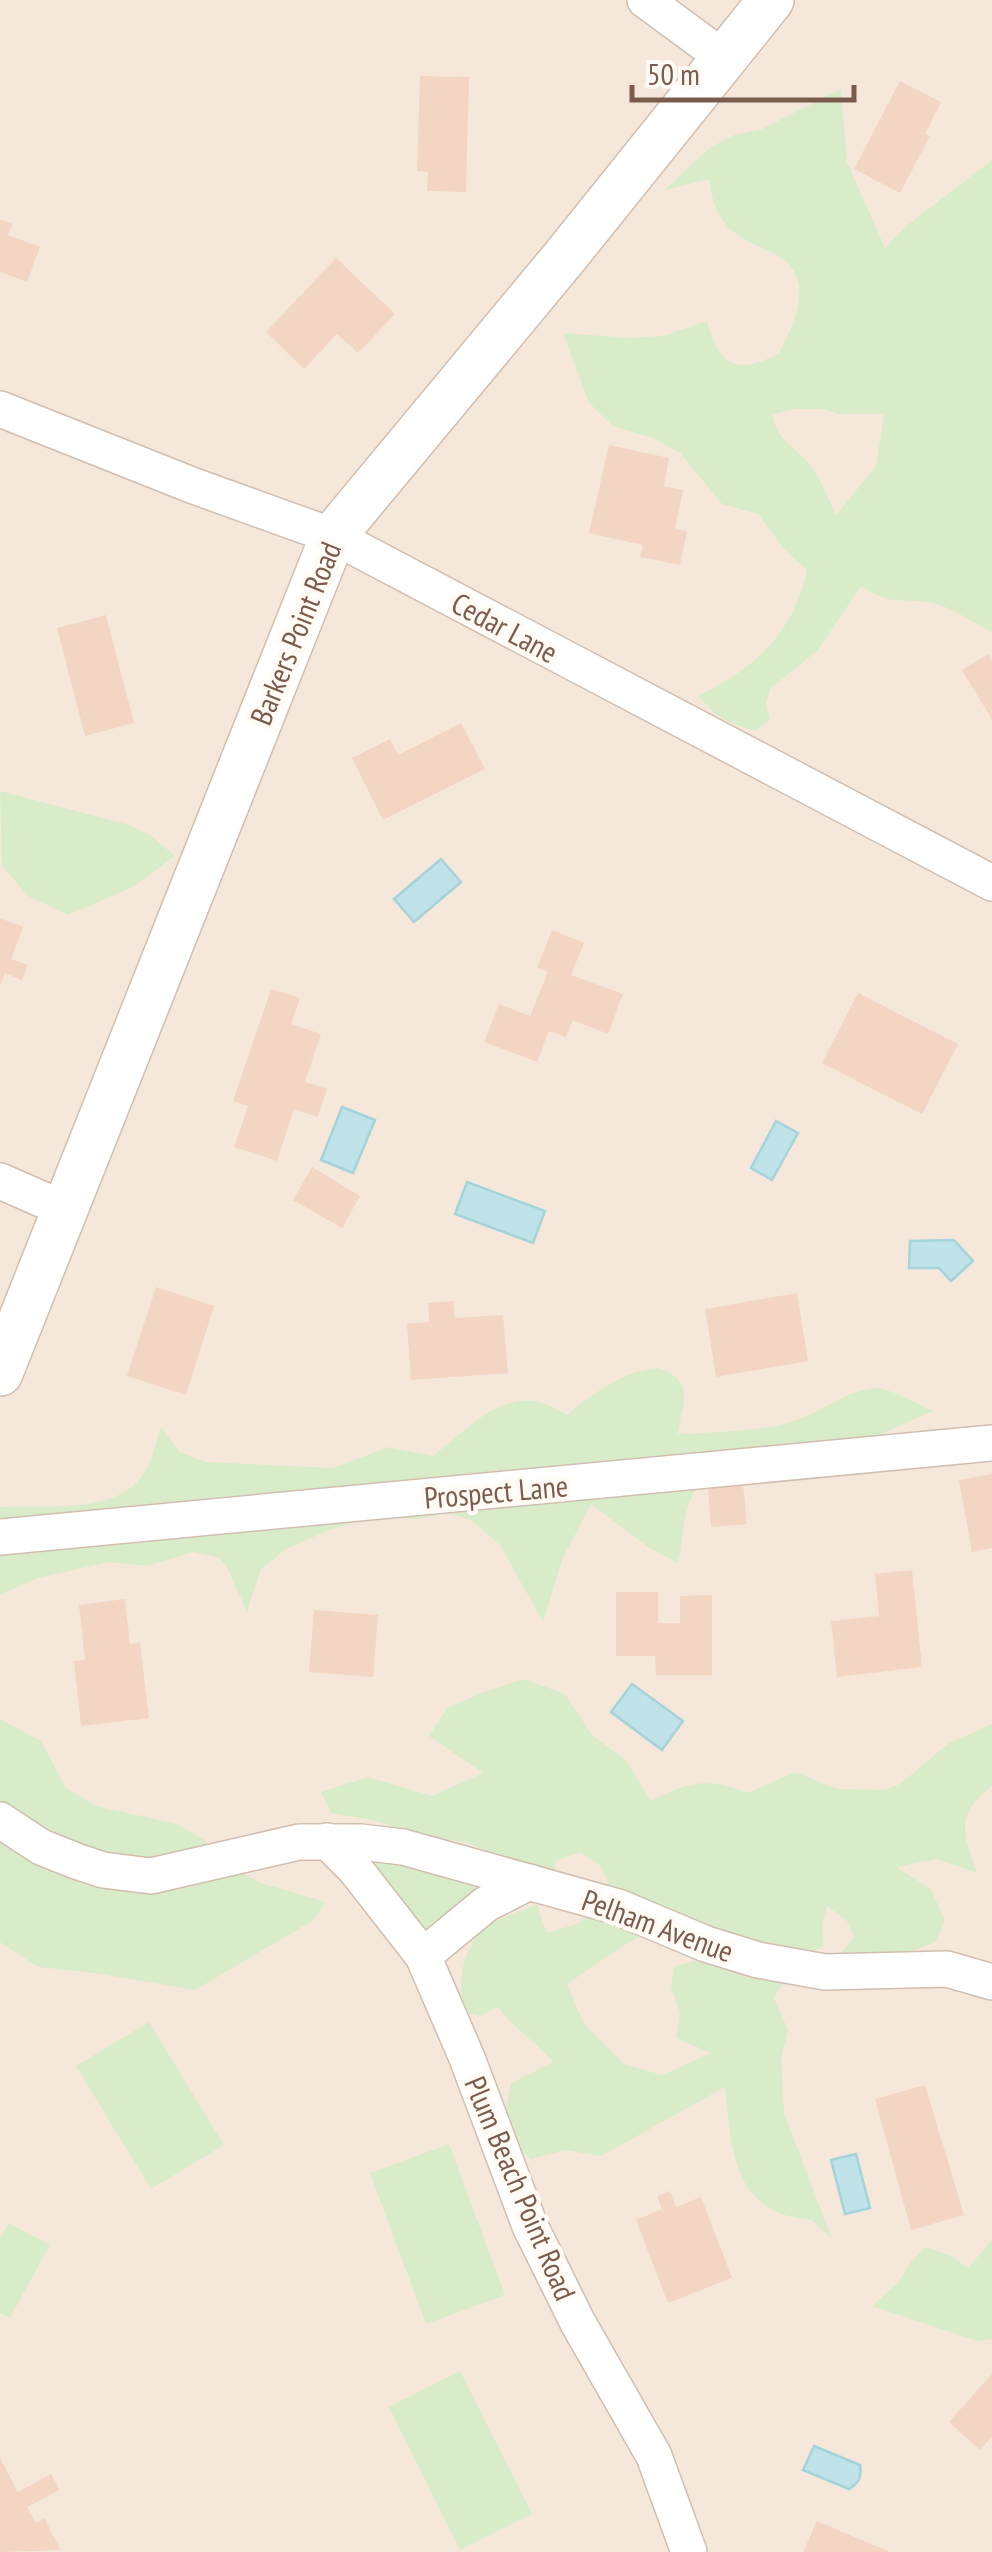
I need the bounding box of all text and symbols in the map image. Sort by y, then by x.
scale bar [632,40,854,102]
text: 50 m [647,54,700,93]
street label: Barkers Point Road [241,536,349,730]
street label: Cedar Lane [445,583,565,671]
street label: Prospect Lane [423,1465,569,1517]
street label: Pelham Avenue [577,1880,739,1970]
street label: Plum Beach Point Road [456,2070,586,2306]

